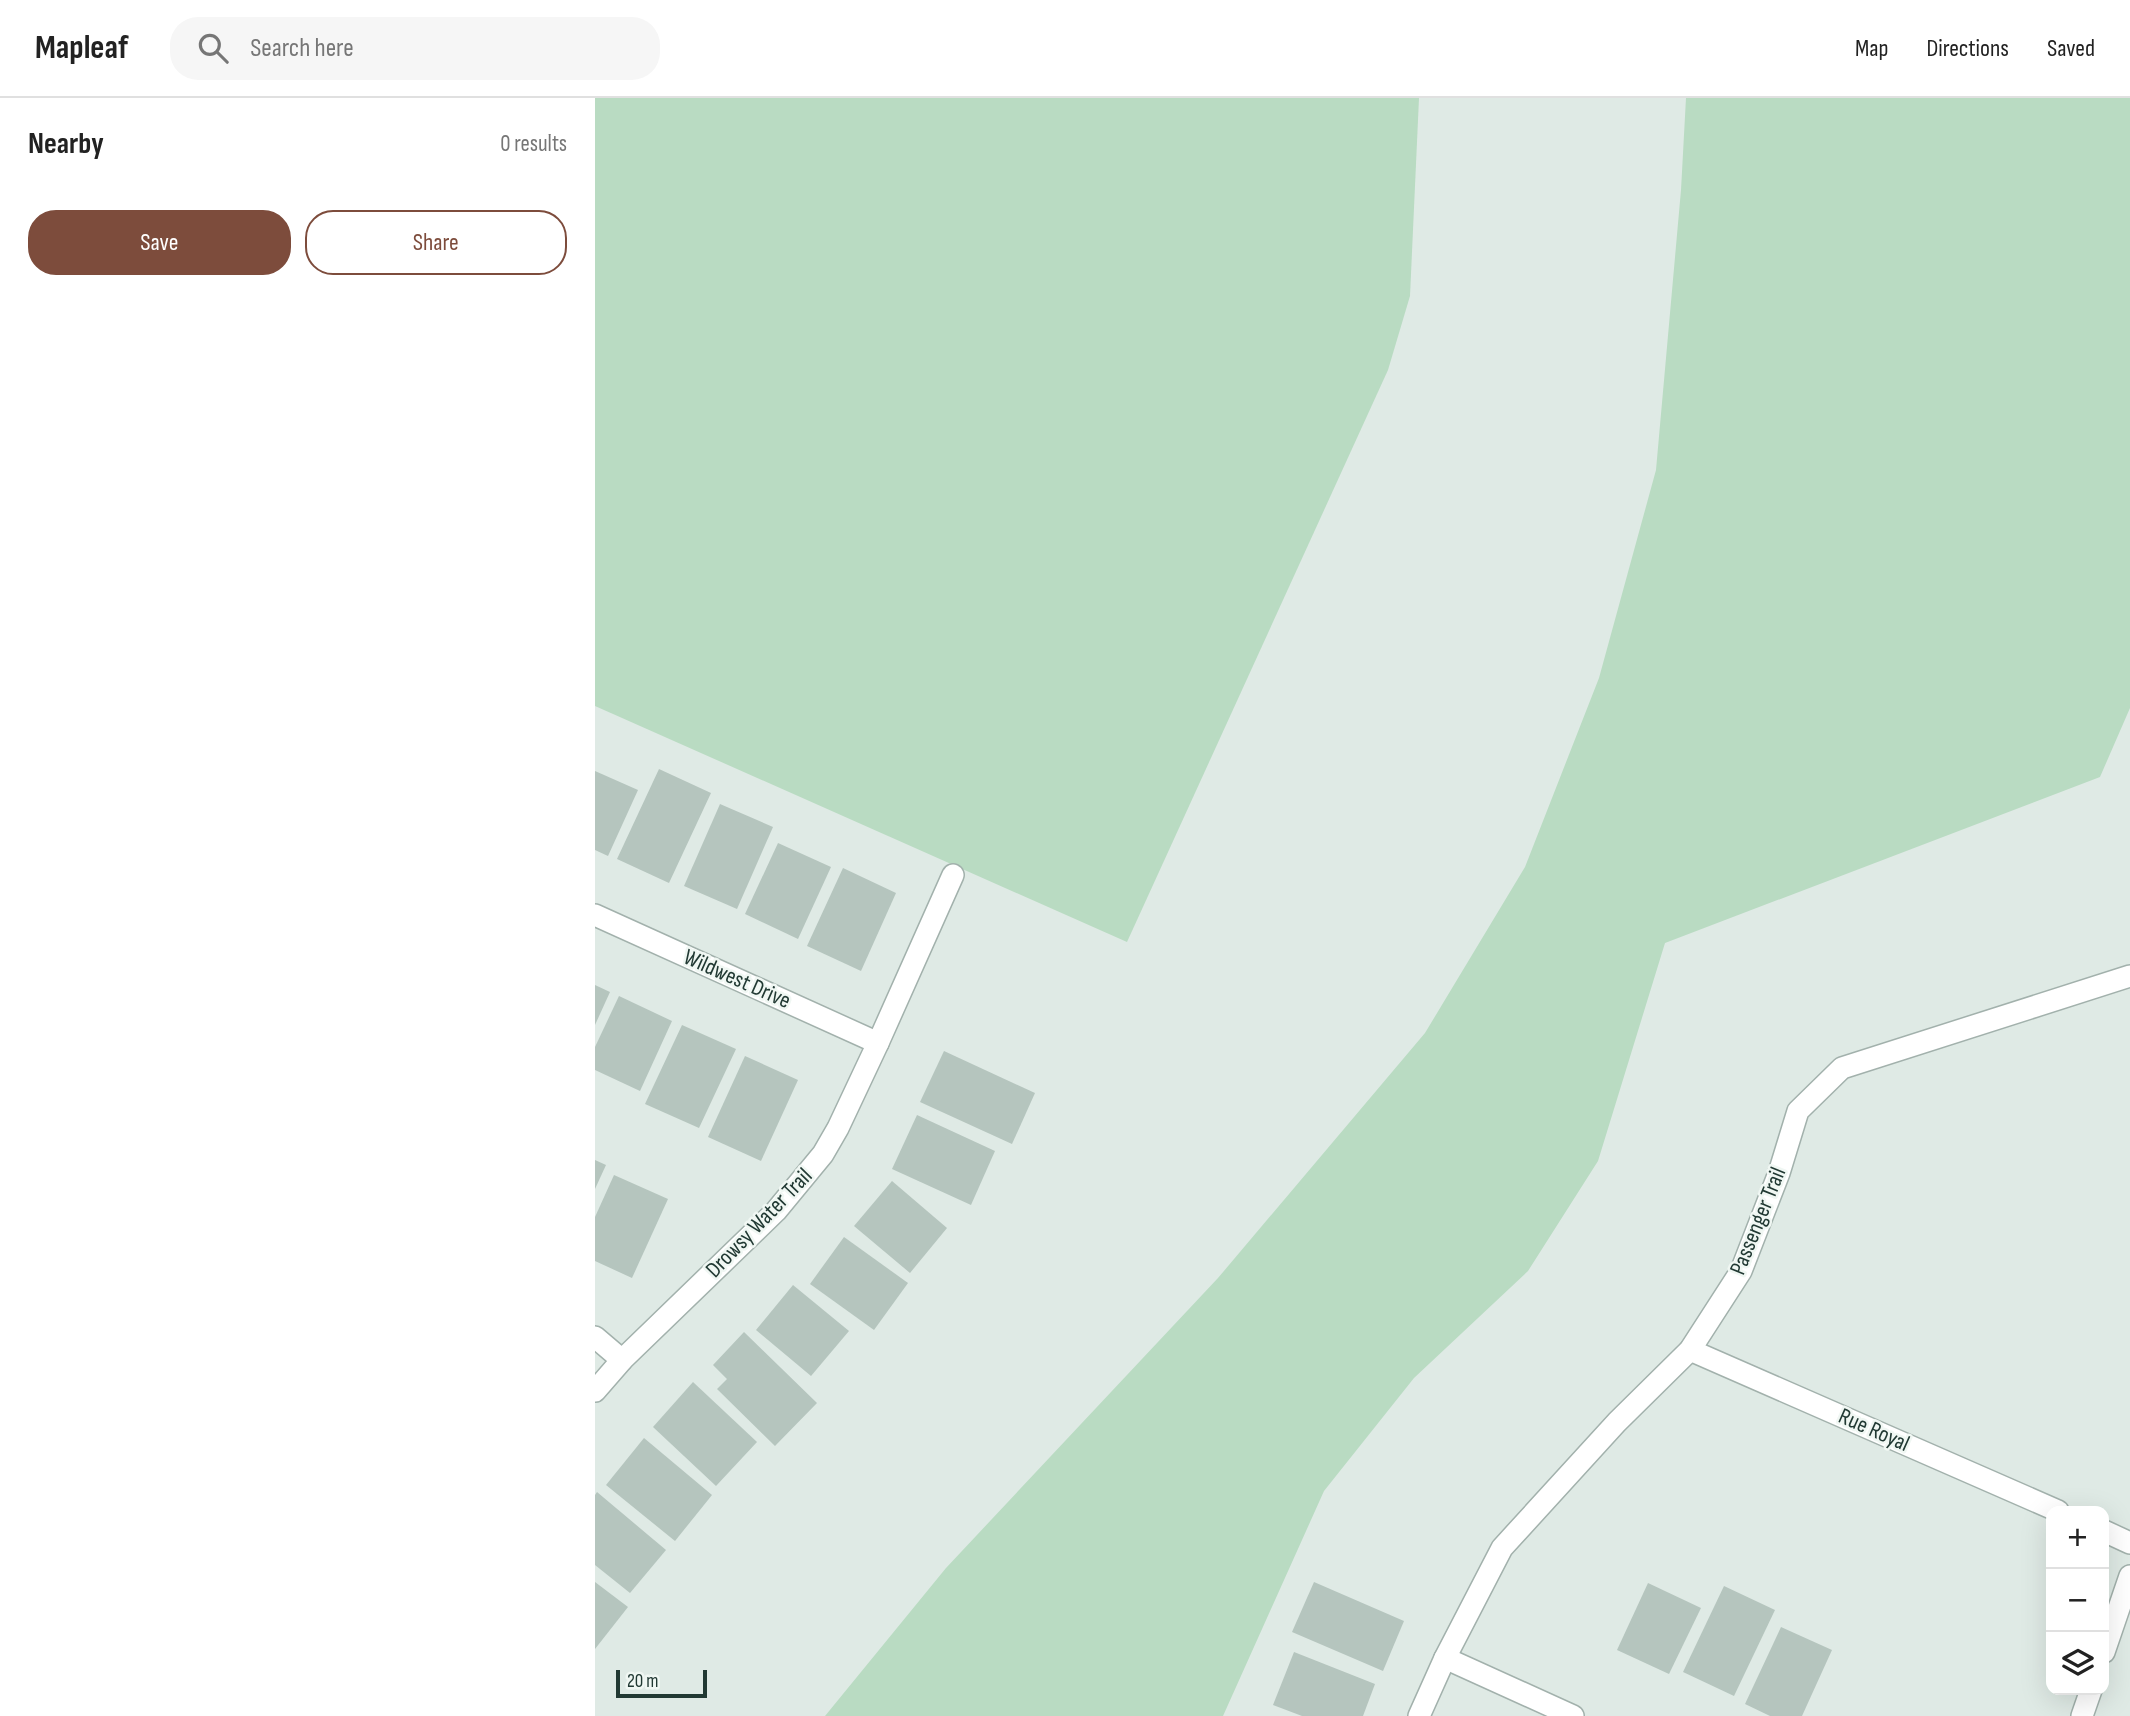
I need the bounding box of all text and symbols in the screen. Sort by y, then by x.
search box [170,17,660,80]
text: Mapleaf [35,28,128,68]
icon: search [194,29,232,67]
text: Search here [250,33,354,64]
text: Map [1855,34,1888,63]
text: Directions [1926,34,2009,63]
text: Saved [2047,34,2095,63]
text: Nearby [28,126,104,162]
text: 0 results [500,130,567,158]
button: Save [28,210,291,275]
button: Share [305,210,567,275]
street label: Wildwest Drive [679,943,795,1015]
street label: Drowsy Water Trail [700,1162,818,1284]
street label: Passenger Trail [1724,1163,1792,1279]
street label: Rue Royal [1834,1402,1914,1458]
map controls [2046,1506,2109,1695]
button: + [2046,1506,2109,1569]
button: − [2046,1569,2109,1632]
button: layers [2046,1632,2109,1695]
scale bar [616,1667,707,1699]
text: 20 m [627,1670,659,1693]

